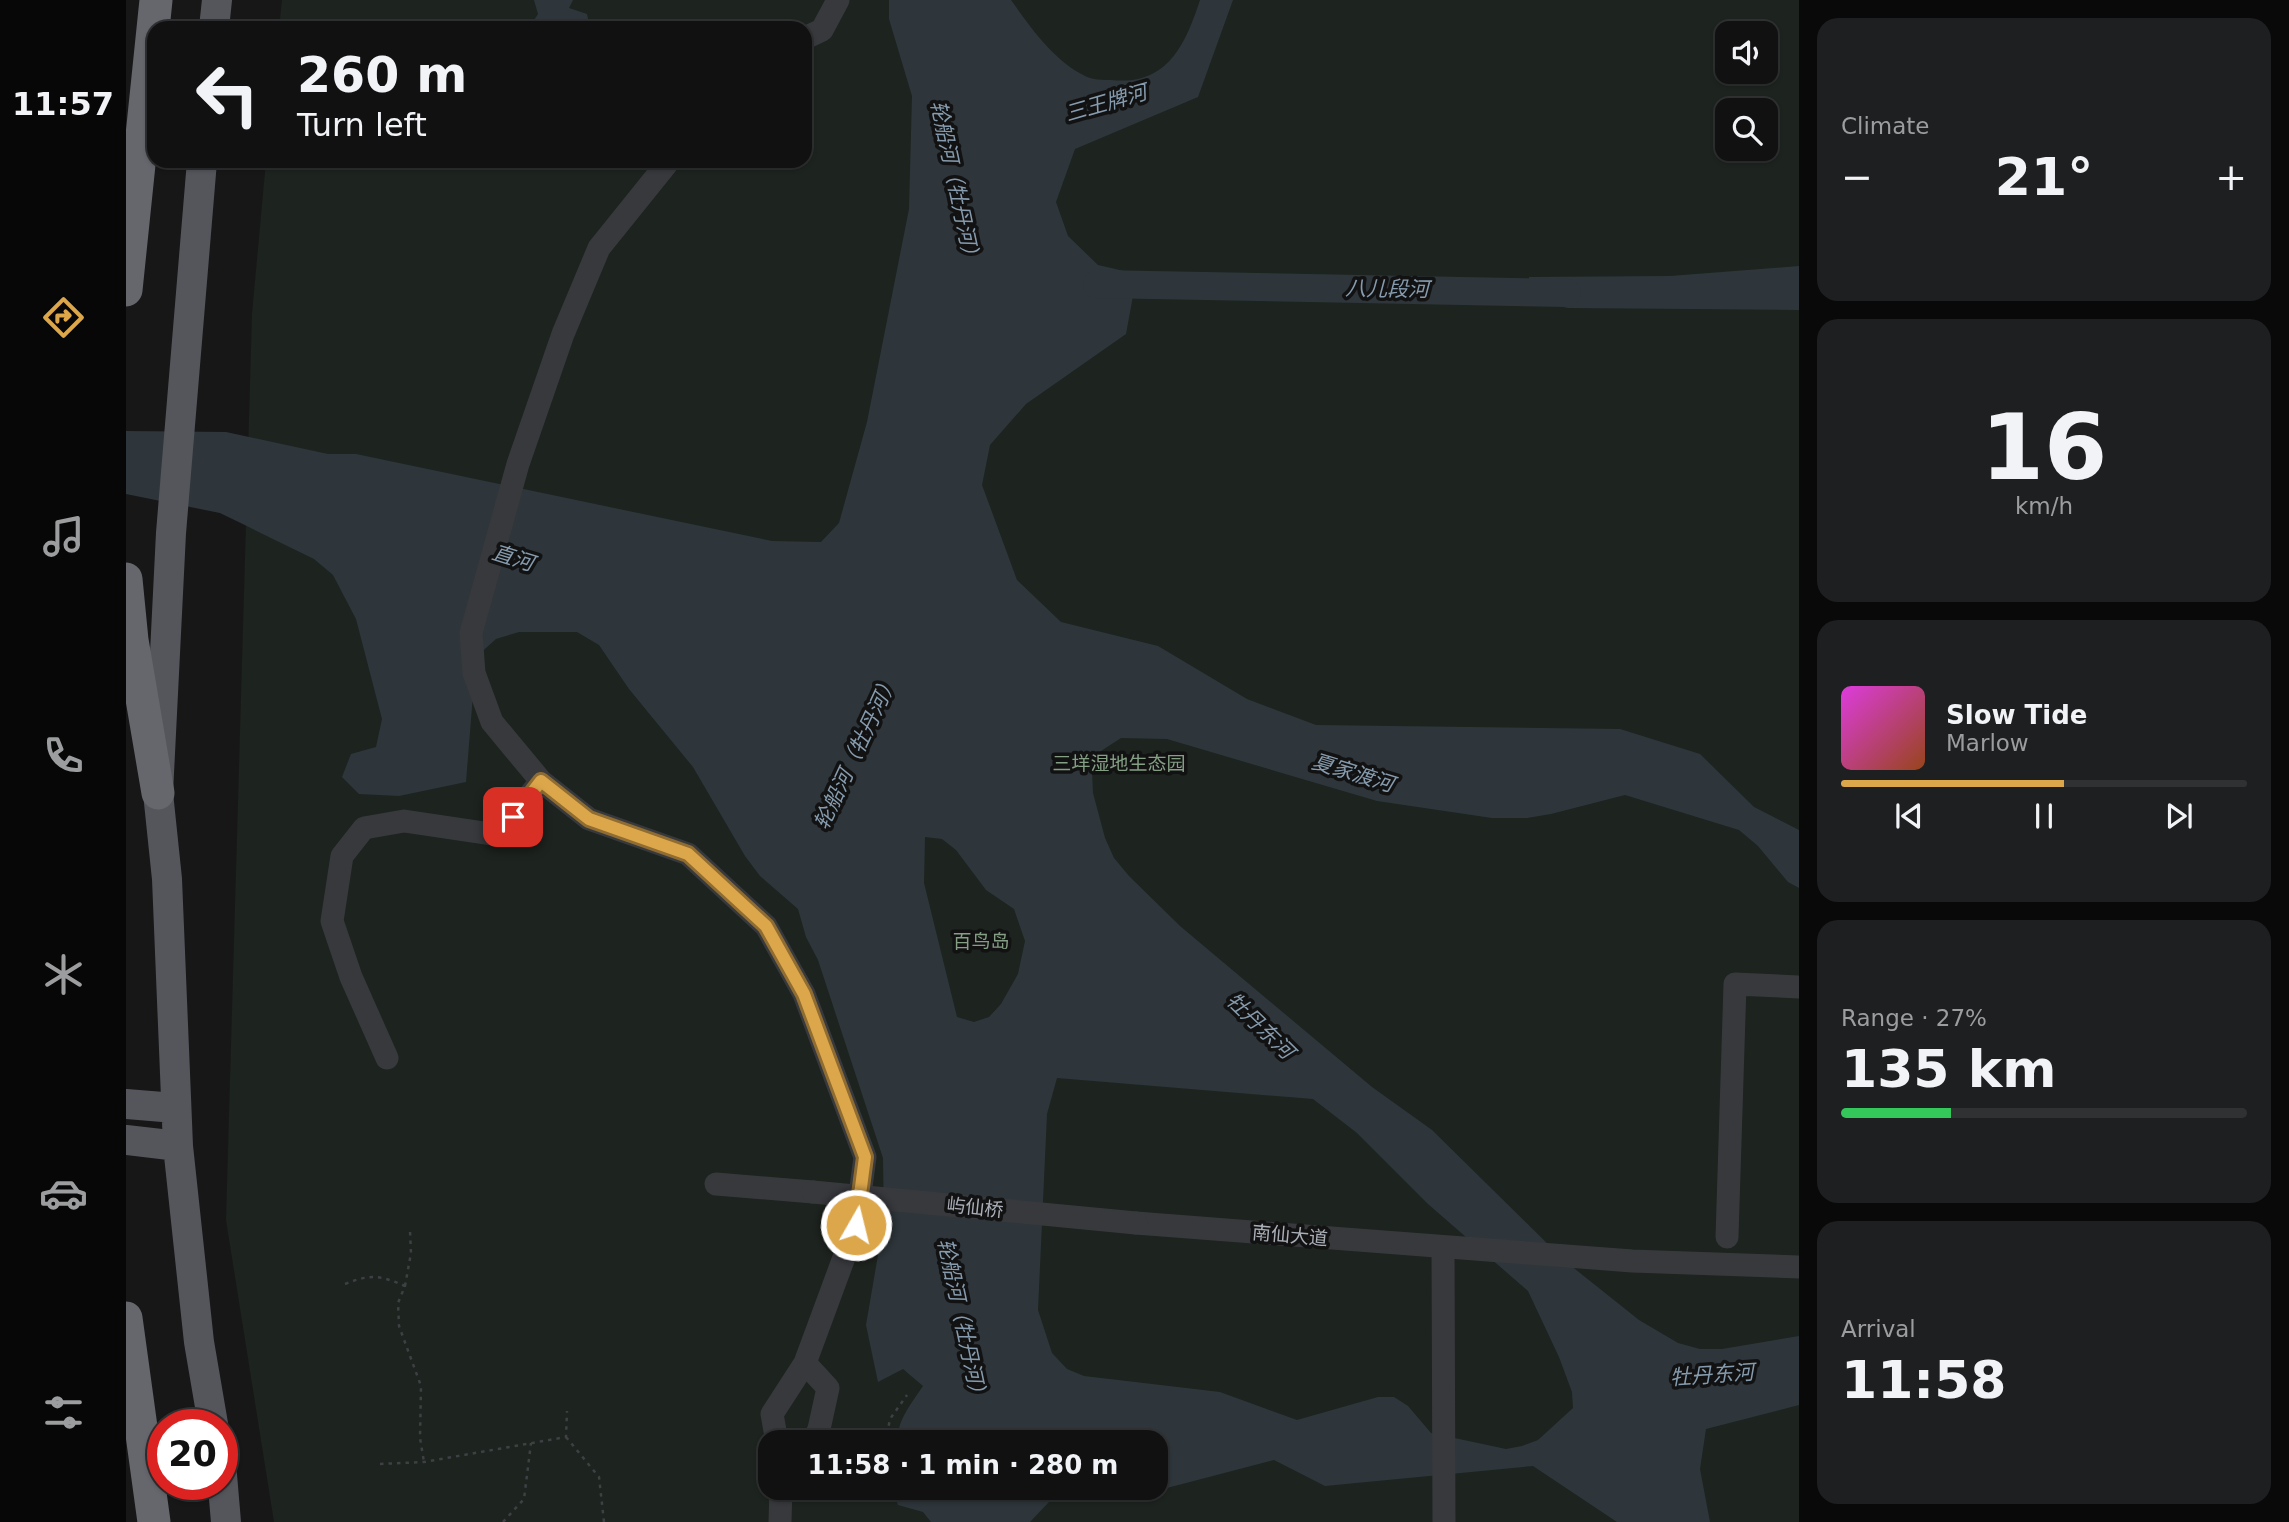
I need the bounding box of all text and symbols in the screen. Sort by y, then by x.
map controls [1715,21,1778,161]
button: sound [1715,21,1778,84]
text: 260 m [297,47,467,104]
icon: left [182,49,273,140]
water label: 三王牌河 [1062,79,1154,126]
text: 11:57 [12,85,114,123]
water label: 轮船河（牡丹河） [926,98,984,268]
button: search [1715,98,1778,161]
text: Turn left [297,106,427,144]
text: Climate [1841,113,1930,139]
text: 21° [1995,147,2093,207]
text: − [1841,155,1873,199]
text: + [2215,155,2247,199]
water label: 八儿段河 [1345,276,1433,302]
icon: directions [39,293,88,342]
text: 16 [1981,395,2107,500]
text: km/h [2015,493,2073,519]
icon: music [39,512,88,561]
water label: 直河 [489,540,540,577]
water label: 轮船河（牡丹河） [810,671,902,833]
text: Slow Tide [1946,700,2087,730]
text: Marlow [1946,730,2029,756]
icon: phone [39,731,88,780]
water label: 夏家渡河 [1309,749,1400,798]
park label: 三垟湿地生态园 [1052,752,1186,774]
pin [483,787,543,847]
icon: previous [1890,797,1928,835]
icon: pause [2025,797,2063,835]
icon: next [2160,797,2198,835]
icon: arrive [494,798,532,836]
park label: 百鸟岛 [952,930,1010,952]
icon: climate [39,950,88,999]
water label: 牡丹东河 [1221,988,1301,1067]
text: Range · 27% [1841,1005,1987,1031]
text: 135 km [1841,1039,2056,1099]
icon: car [39,1169,88,1218]
position arrow [819,1188,893,1262]
street label: 屿仙桥 [945,1193,1005,1221]
street label: 南仙大道 [1251,1221,1329,1249]
water label: 轮船河（牡丹河） [933,1236,991,1406]
text: Arrival [1841,1316,1916,1342]
text: 11:58 [1841,1350,2007,1410]
water label: 牡丹东河 [1669,1360,1759,1390]
icon: filters [39,1388,88,1437]
speed limit sign: 20 [147,1409,238,1500]
text: 11:58 · 1 min · 280 m [808,1450,1118,1480]

